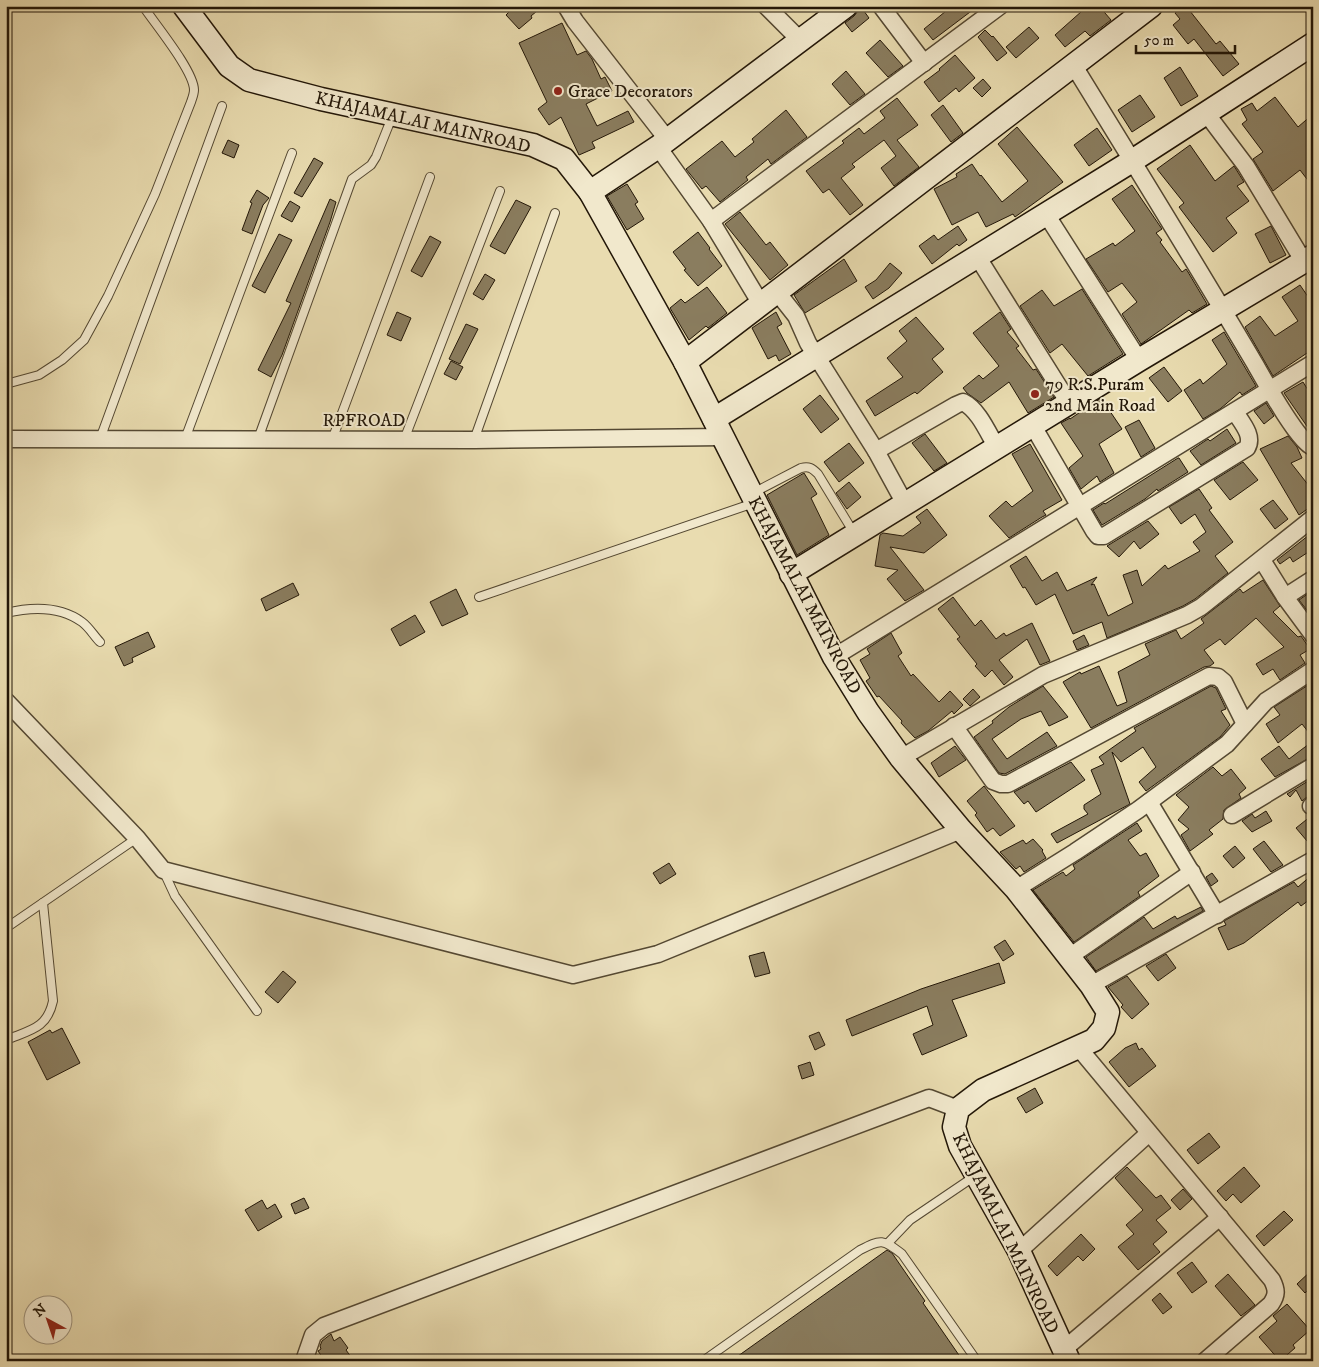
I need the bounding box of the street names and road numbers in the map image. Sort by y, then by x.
street label: KHAJAMALAI MAINROAD [313,87,533,159]
street label: RPFROAD [323,410,405,432]
street label: KHAJAMALAI MAINROAD [743,493,866,698]
street label: KHAJAMALAI MAINROAD [947,1129,1063,1337]

